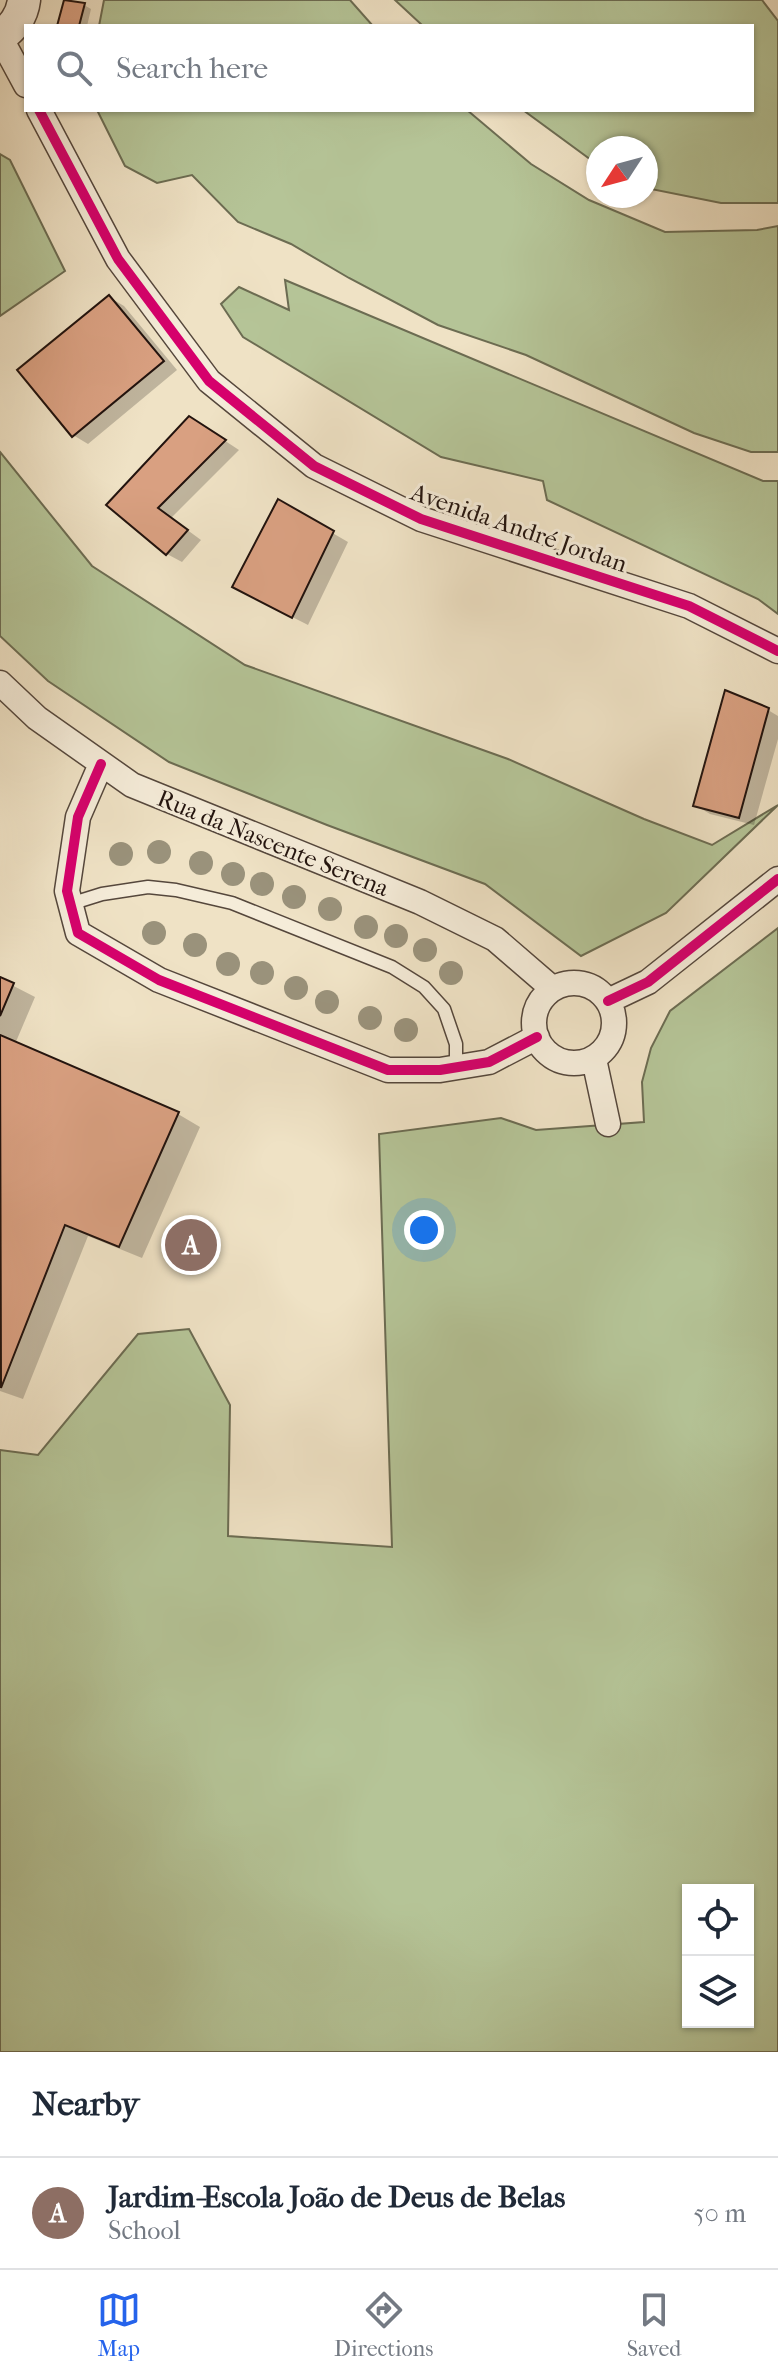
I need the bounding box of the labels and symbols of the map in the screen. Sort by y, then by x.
north arrow [586,136,658,208]
street label: Avenida André Jordan [406,478,631,578]
street label: Rua da Nascente Serena [153,784,394,903]
your location [404,1210,444,1250]
pin: A [165,1215,217,1275]

